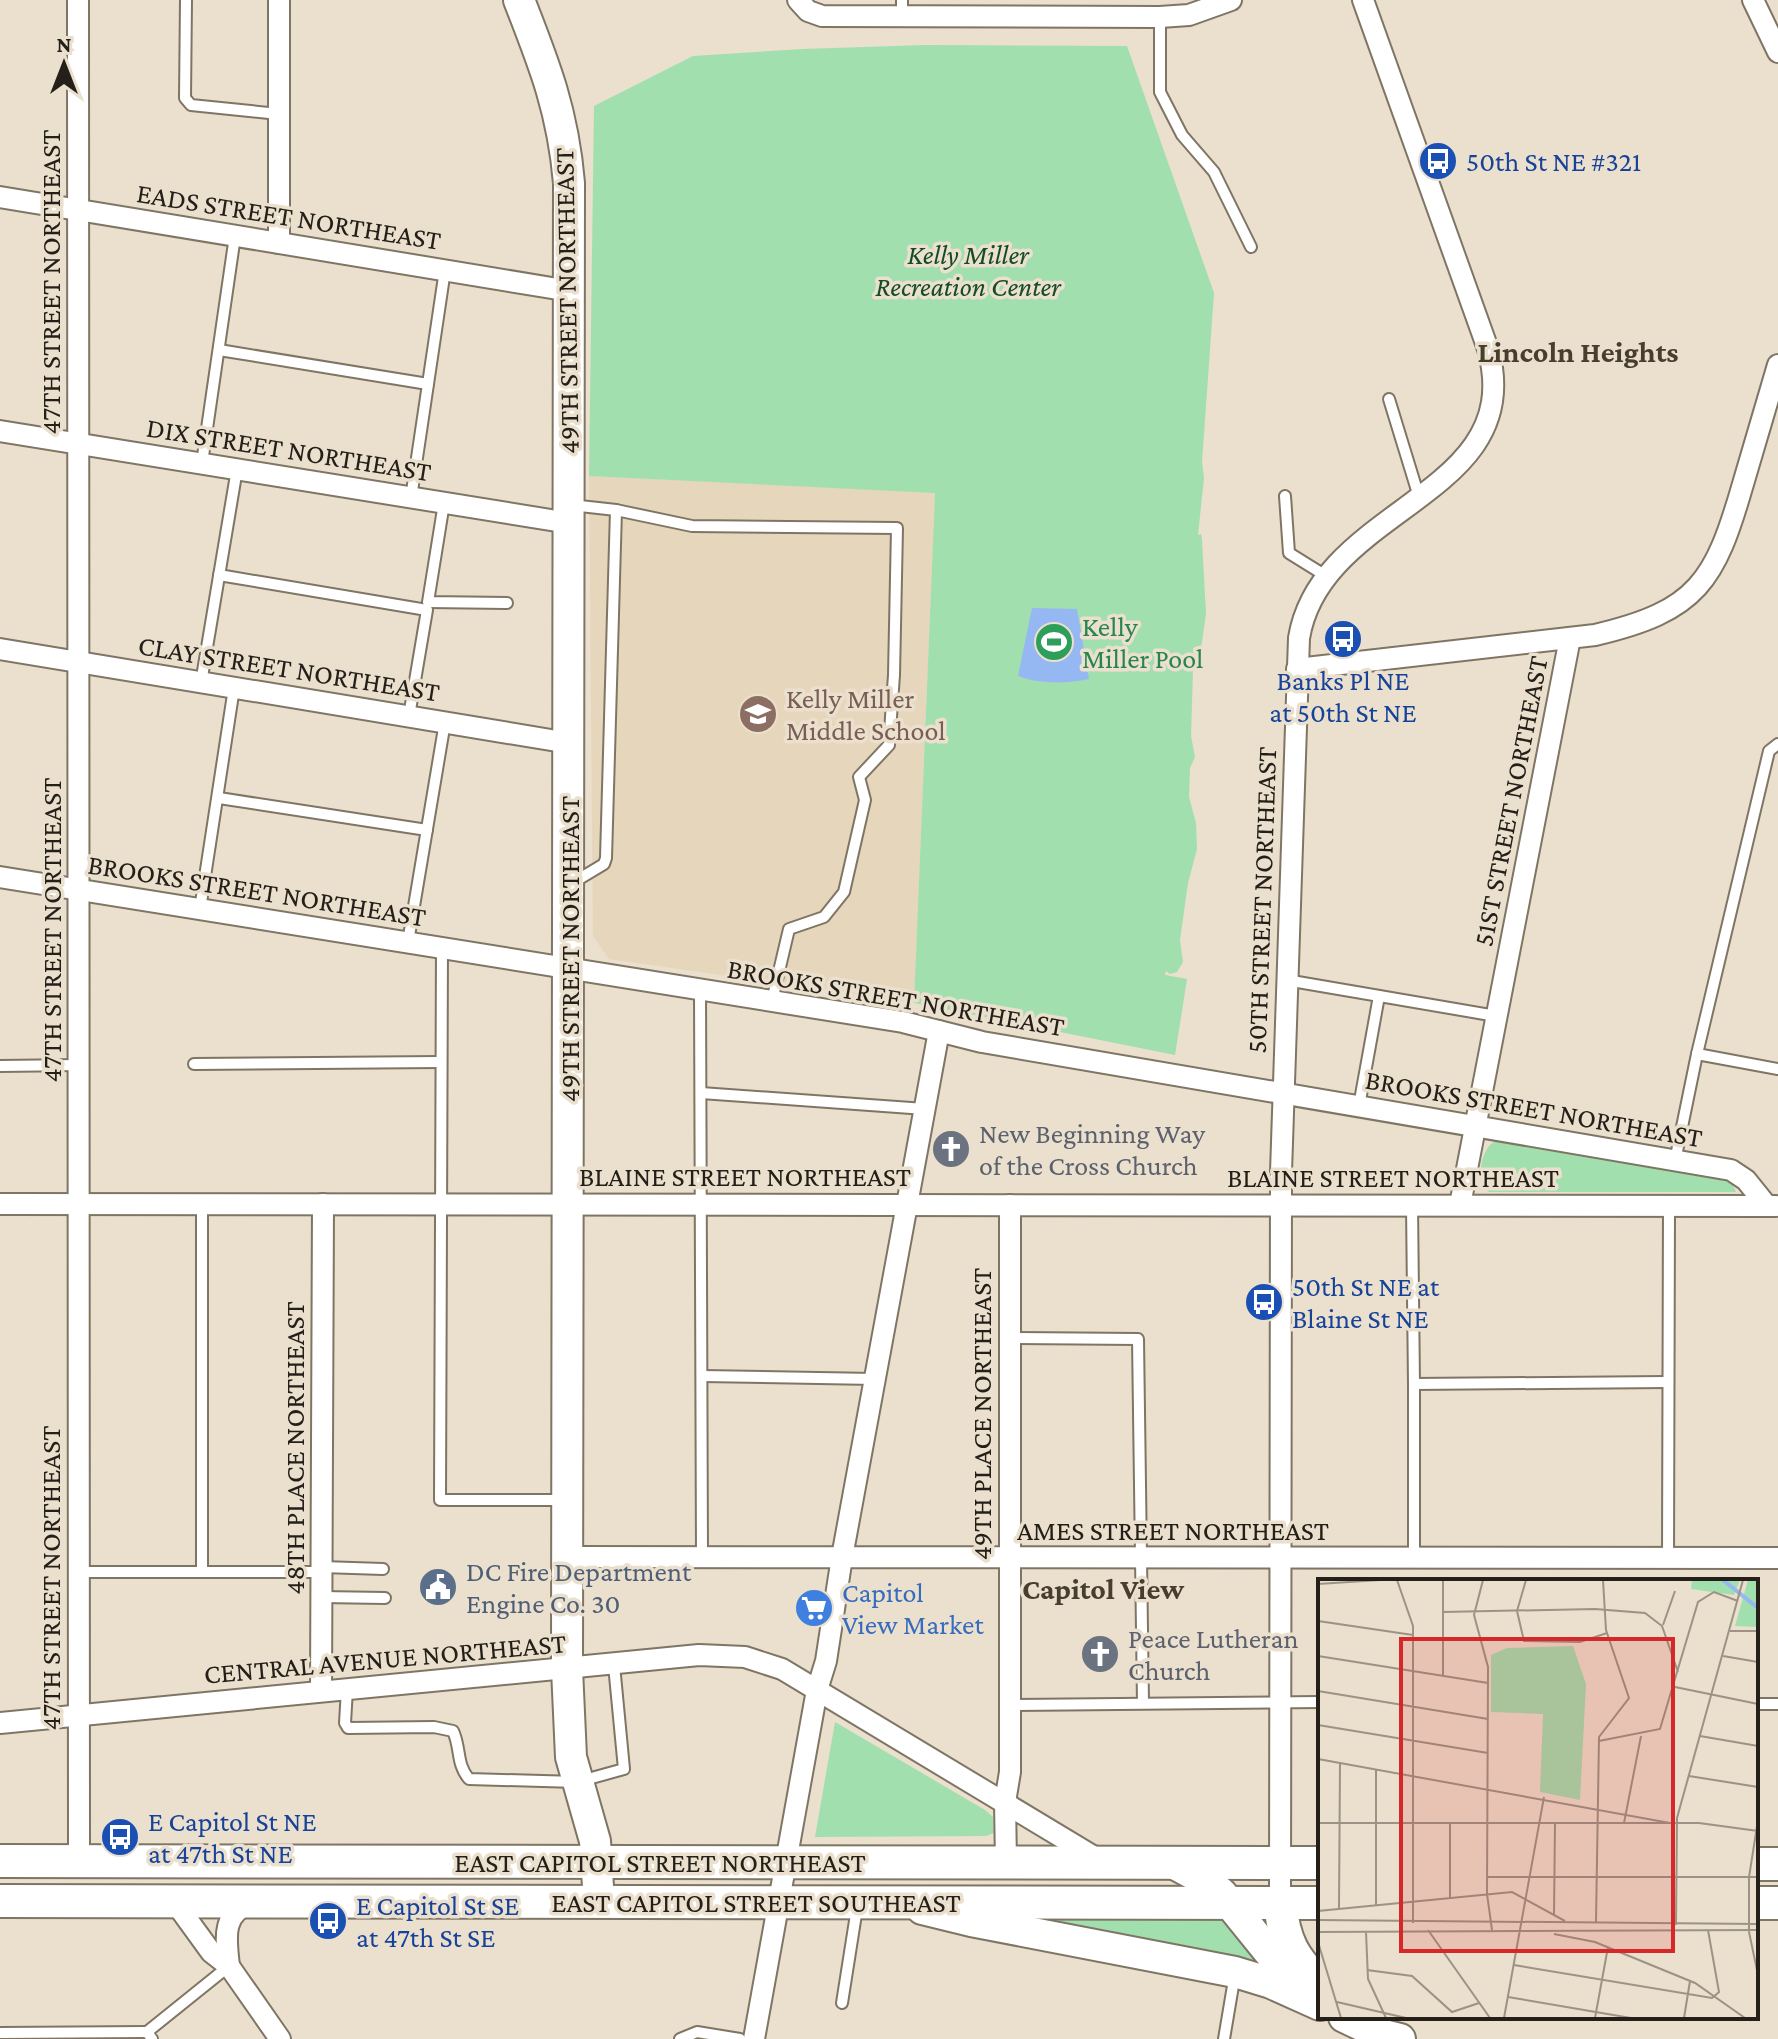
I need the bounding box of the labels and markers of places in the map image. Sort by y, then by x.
bus stop icon: 50th St NE #321 [1417,140,1459,182]
place label: 50th St NE #321 [1466,146,1641,177]
place label: Kelly Miller Pool [1082,611,1203,674]
bus stop icon: Banks Pl NE at 50th St NE [1322,618,1364,660]
sports icon: Kelly Miller Pool [1033,621,1075,663]
place label: Banks Pl NE at 50th St NE [1269,665,1417,728]
place label: Kelly Miller Middle School [786,683,946,746]
school or university icon: Kelly Miller Middle School [737,693,779,735]
place label: New Beginning Way of the Cross Church [979,1118,1206,1181]
church icon: New Beginning Way of the Cross Church [930,1128,972,1170]
place label: 50th St NE at Blaine St NE [1292,1271,1440,1334]
bus stop icon: 50th St NE at Blaine St NE [1243,1281,1285,1323]
place label: DC Fire Department Engine Co. 30 [466,1556,692,1619]
public building icon: DC Fire Department Engine Co. 30 [417,1566,459,1608]
place label: Capitol View Market [842,1577,984,1640]
supermarket icon: Capitol View Market [793,1587,835,1629]
place label: Peace Lutheran Church [1128,1623,1298,1686]
church icon: Peace Lutheran Church [1079,1633,1121,1675]
place label: E Capitol St NE at 47th St NE [148,1806,317,1869]
bus stop icon: E Capitol St NE at 47th St NE [99,1816,141,1858]
place label: E Capitol St SE at 47th St SE [356,1890,519,1953]
bus stop icon: E Capitol St SE at 47th St SE [307,1900,349,1942]

